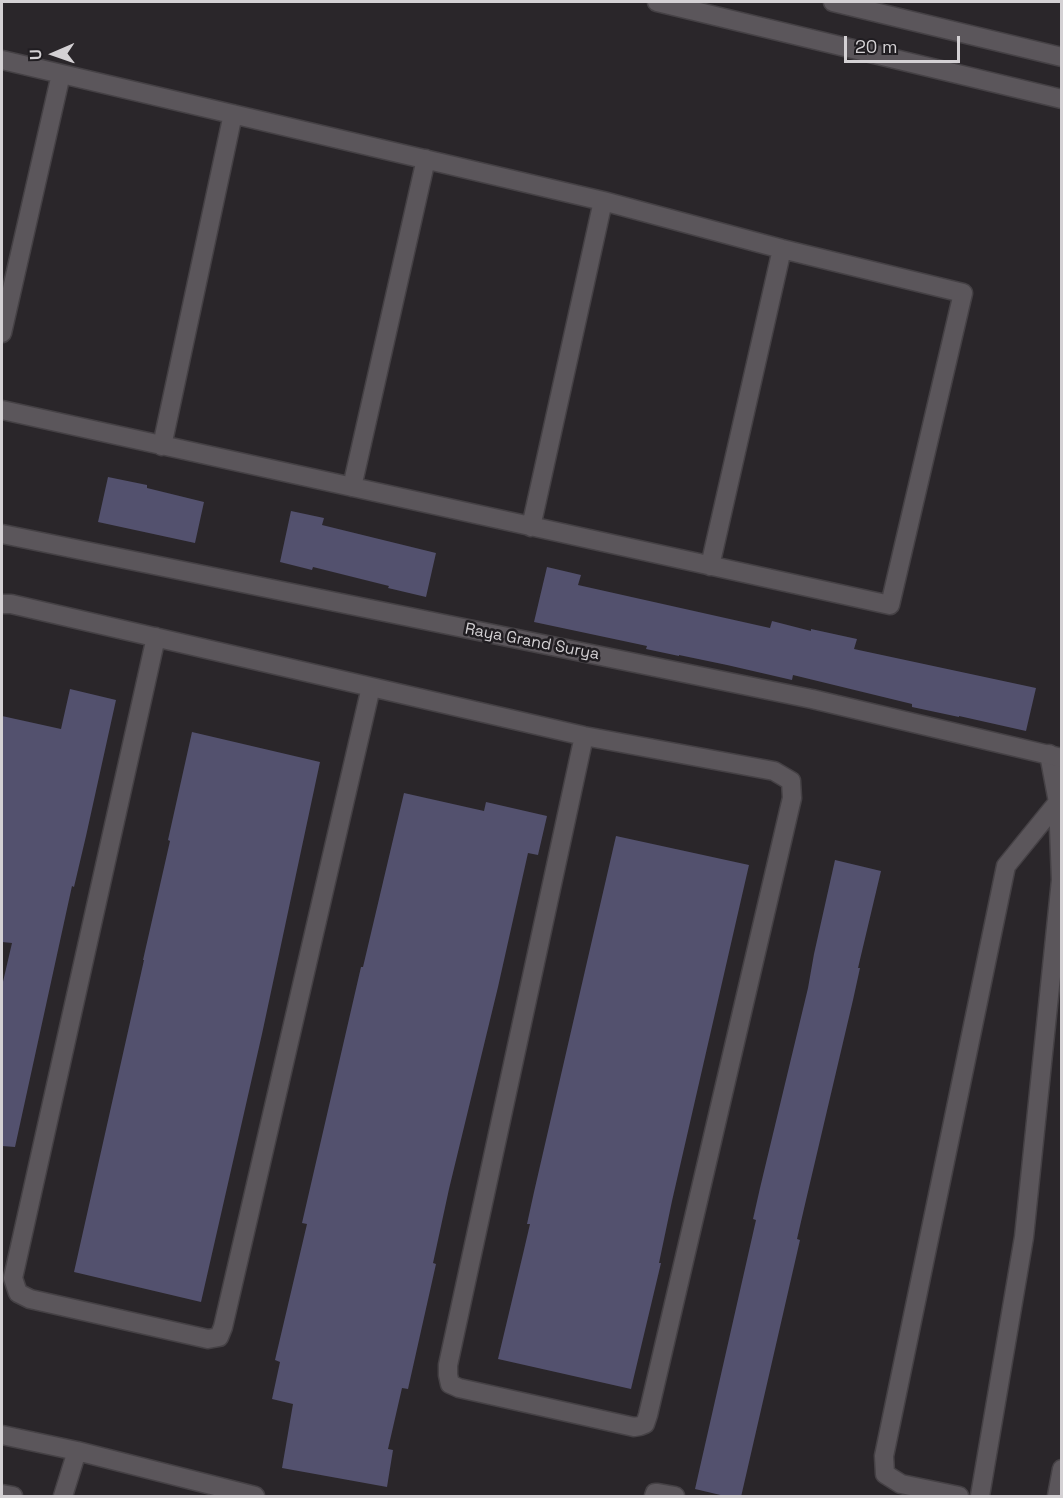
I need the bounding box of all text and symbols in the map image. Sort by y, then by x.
north arrow [24,24,84,84]
scale bar [847,24,962,62]
text: 20 m [855,35,898,58]
text: U [25,49,46,60]
street label: Raya Grand Surya [463,620,601,664]

